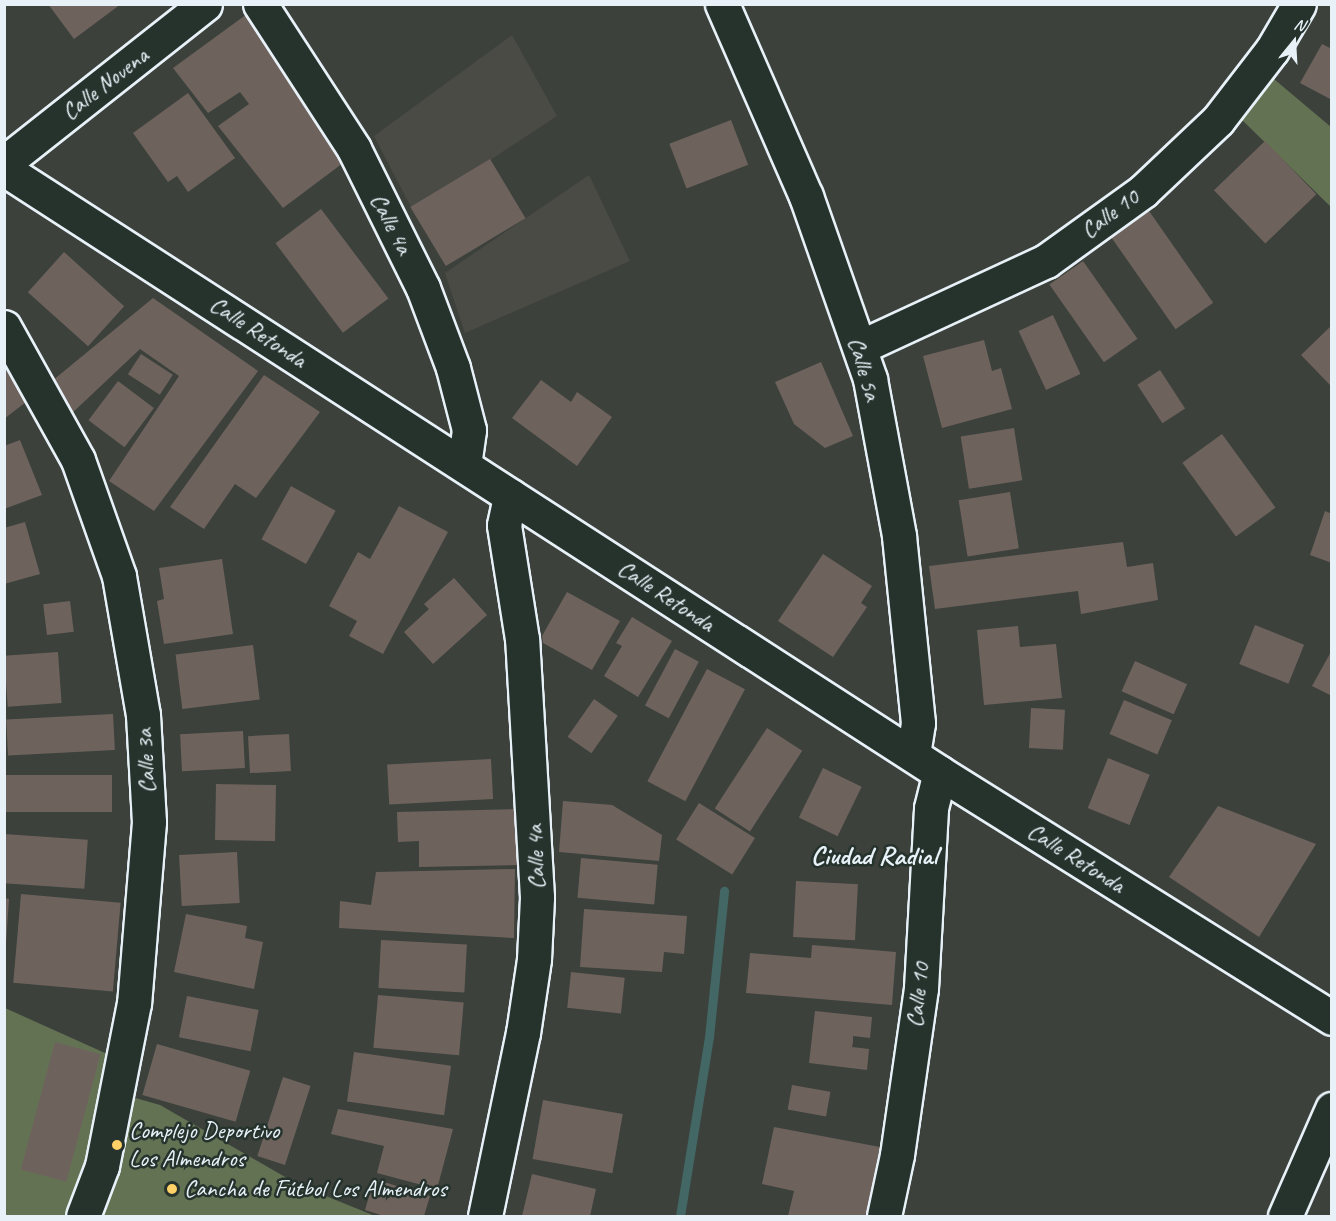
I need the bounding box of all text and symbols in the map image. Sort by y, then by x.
north arrow [1264,12,1324,72]
text: N [1292,14,1307,36]
street label: Calle Novena [56,41,154,127]
street label: Calle 10 [1075,183,1145,245]
street label: Calle 4a [363,189,419,259]
street label: Calle Retonda [204,290,312,374]
street label: Calle 5a [841,334,887,404]
street label: Calle Retonda [612,554,720,638]
street label: Calle 3a [130,728,162,794]
street label: Calle Retonda [1022,817,1130,899]
street label: Calle 4a [520,824,552,890]
district label: Ciudad Radial [811,840,937,872]
street label: Calle 10 [900,961,936,1029]
place label: Complejo Deportivo Los Almendros [129,1117,279,1173]
marker: Complejo Deportivo Los Almendros [110,1138,124,1152]
place label: Cancha de Fútbol Los Almendros [184,1175,448,1203]
marker: Cancha de Fútbol Los Almendros [165,1182,179,1196]

